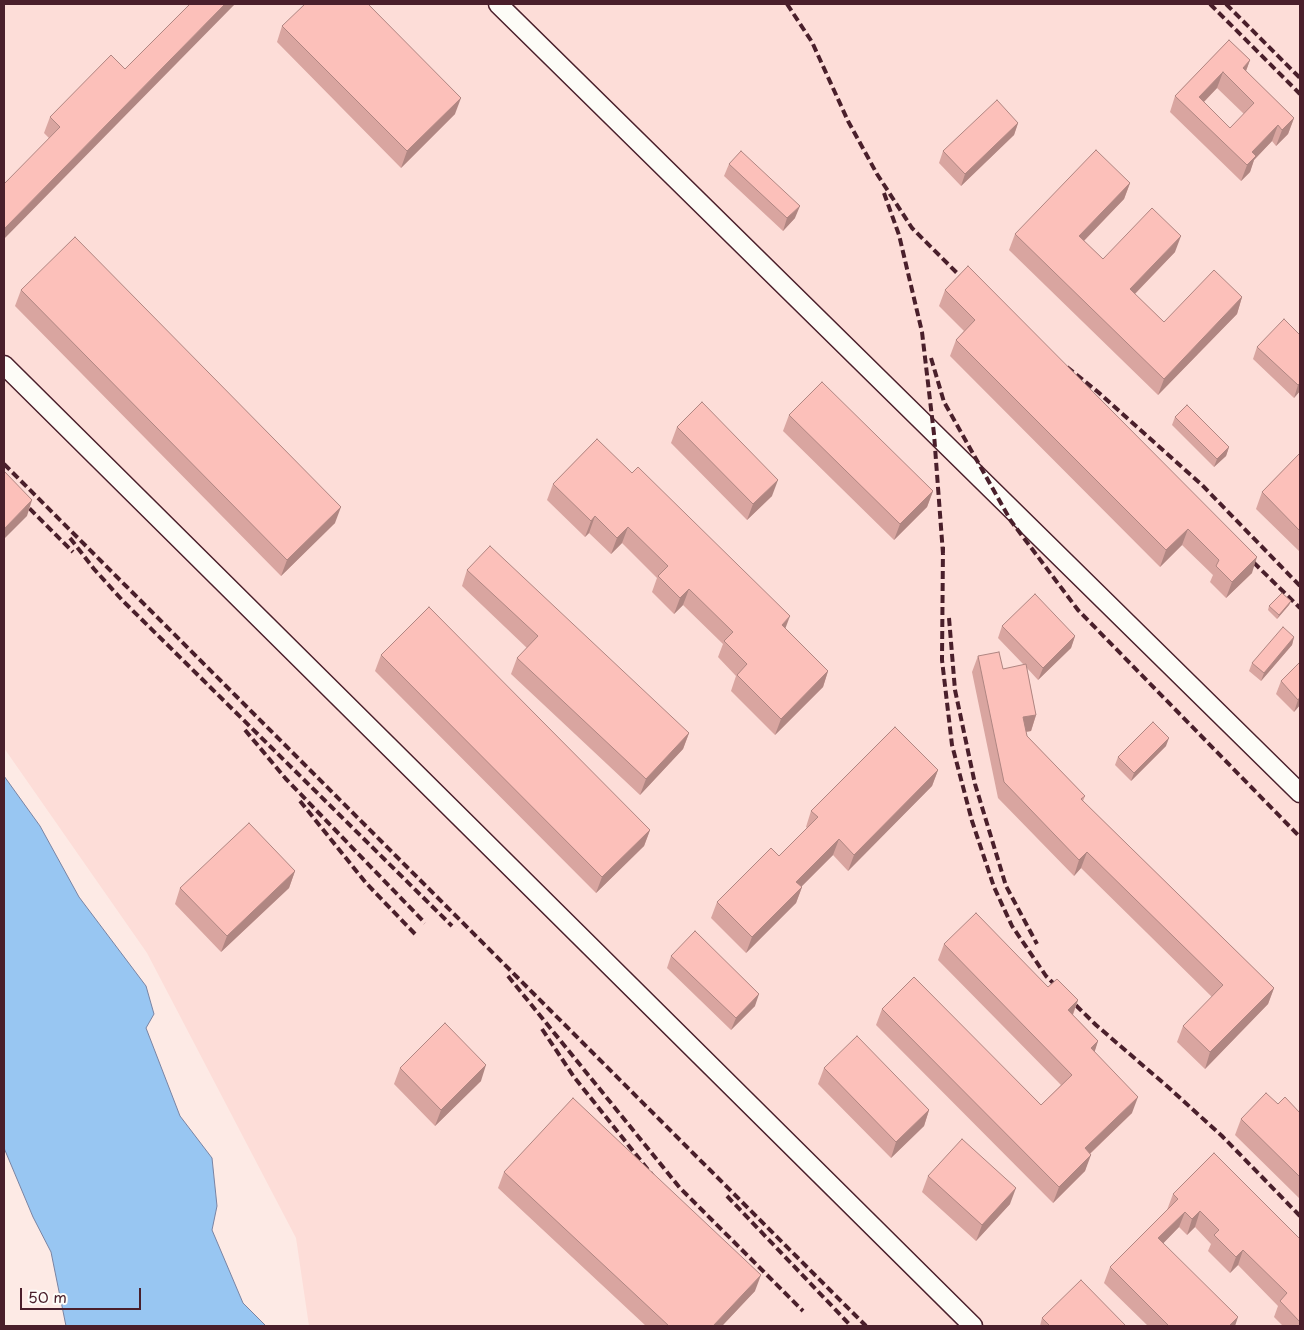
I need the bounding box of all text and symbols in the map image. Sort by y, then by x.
scale bar [22,1278,144,1310]
text: 50 m [28,1285,67,1308]

